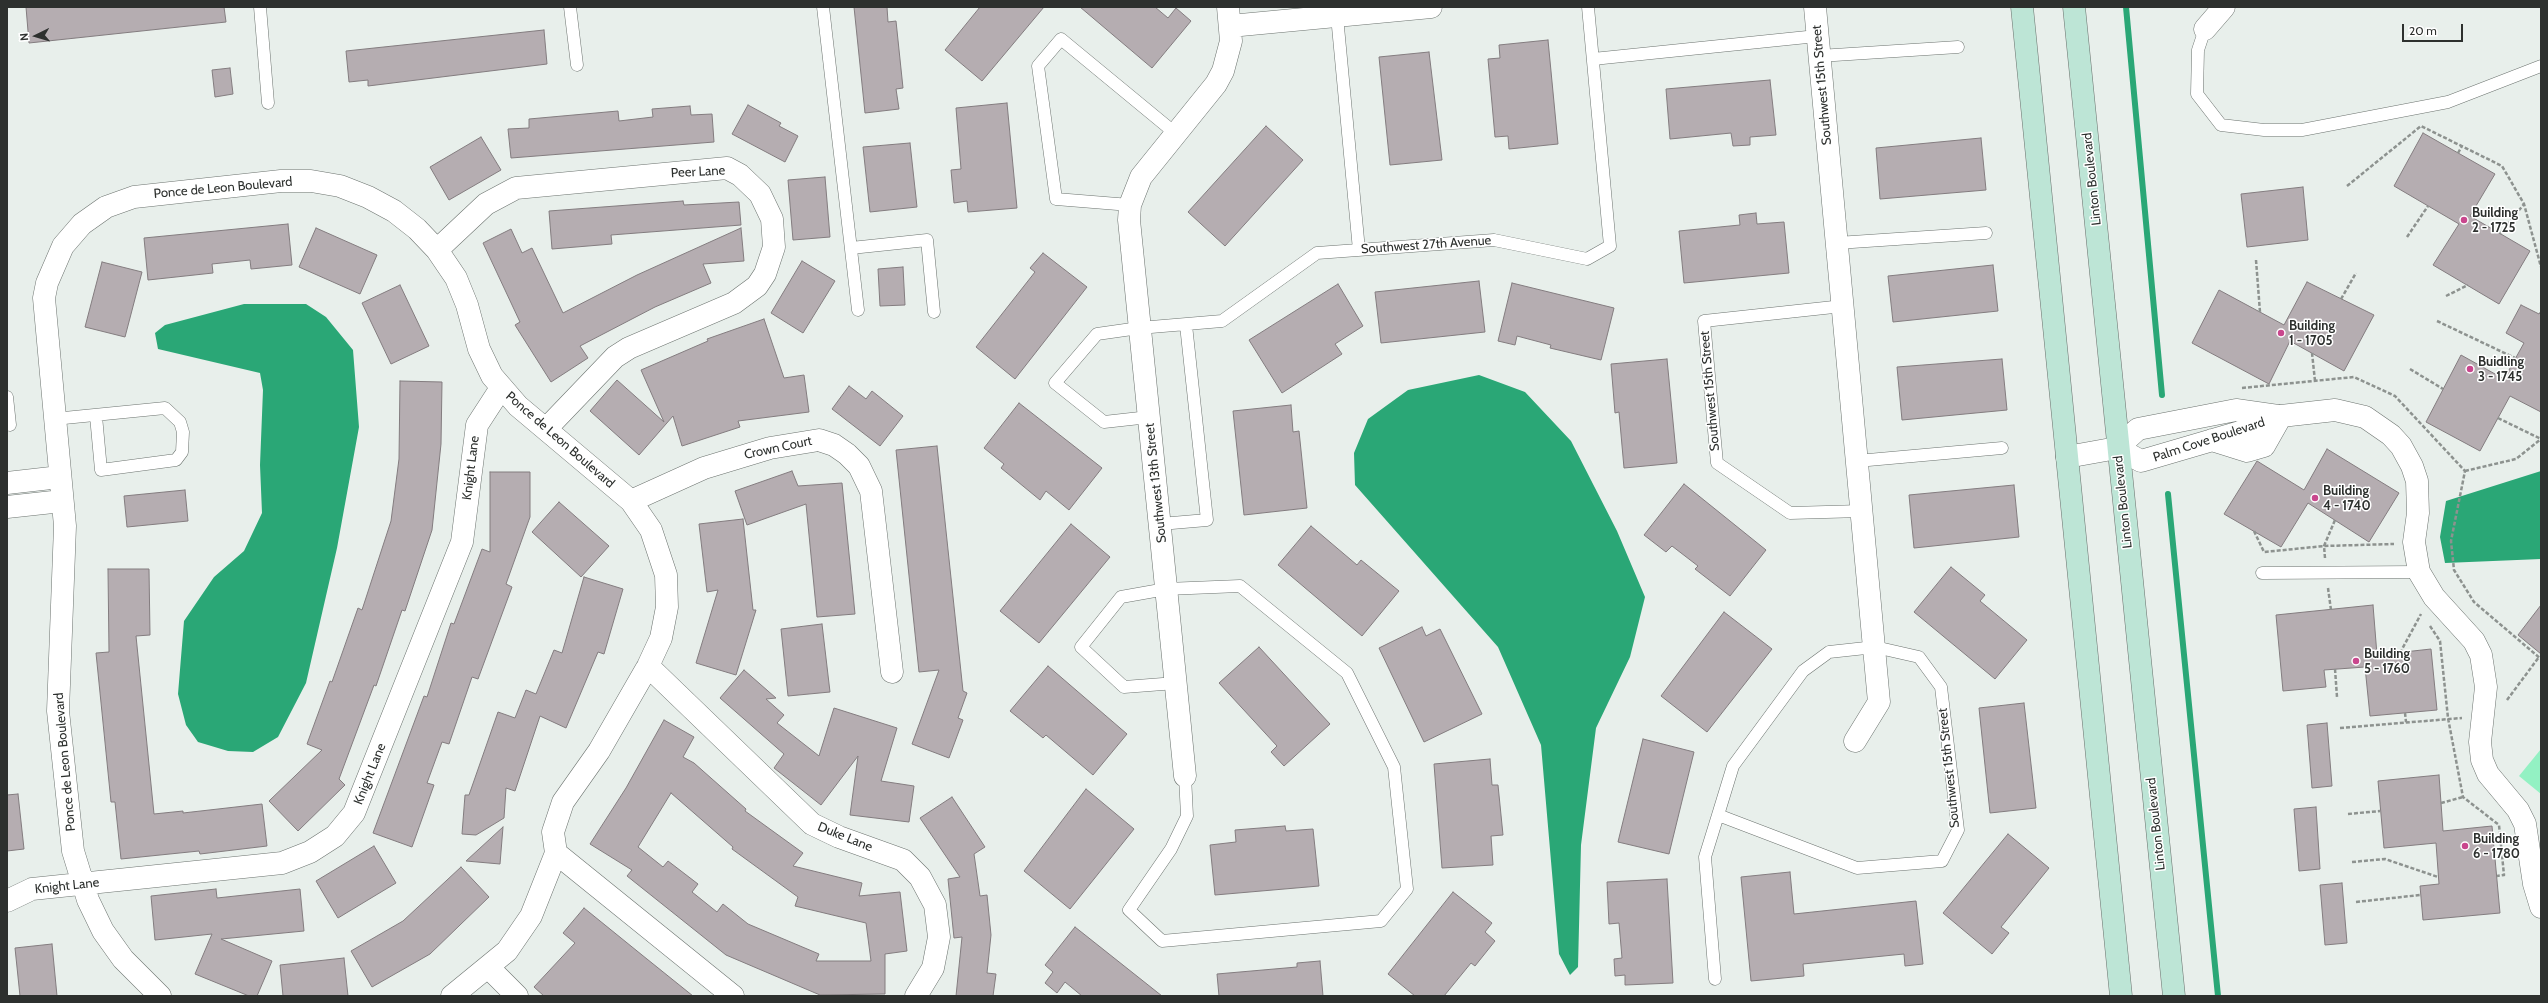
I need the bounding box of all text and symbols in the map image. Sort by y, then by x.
north arrow [16,16,56,56]
scale bar [2404,16,2465,42]
text: 20 m [2409,23,2437,38]
street label: Southwest 15th Street [1809,24,1835,146]
text: N [17,33,31,42]
street label: Linton Boulevard [2079,132,2105,226]
street label: Peer Lane [670,163,726,181]
street label: Ponce de Leon Boulevard [153,174,293,202]
place label: Building 2 - 1725 [2472,205,2518,236]
marker: Building 2 - 1725 [2459,215,2469,225]
street label: Southwest 27th Avenue [1360,233,1492,257]
place label: Building 1 - 1705 [2289,318,2335,349]
marker: Building 1 - 1705 [2276,328,2286,338]
street label: Southwest 15th Street [1697,330,1723,452]
place label: Buidling 3 - 1745 [2478,354,2524,385]
marker: Buidling 3 - 1745 [2465,364,2475,374]
street label: Ponce de Leon Boulevard [502,388,618,492]
street label: Palm Cove Boulevard [2151,415,2267,465]
street label: Southwest 13th Street [1142,422,1170,544]
street label: Crown Court [743,433,813,463]
street label: Knight Lane [459,435,483,501]
street label: Linton Boulevard [2110,455,2136,549]
place label: Building 4 - 1740 [2323,483,2371,514]
marker: Building 4 - 1740 [2310,493,2320,503]
place label: Building 5 - 1760 [2364,646,2410,677]
marker: Building 5 - 1760 [2351,656,2361,666]
street label: Ponce de Leon Boulevard [51,692,79,832]
street label: Southwest 15th Street [1935,707,1963,829]
street label: Knight Lane [351,741,389,807]
street label: Linton Boulevard [2143,777,2169,871]
street label: Duke Lane [815,819,875,855]
place label: Building 6 - 1780 [2473,831,2520,862]
marker: Building 6 - 1780 [2460,841,2470,851]
street label: Knight Lane [34,875,100,897]

